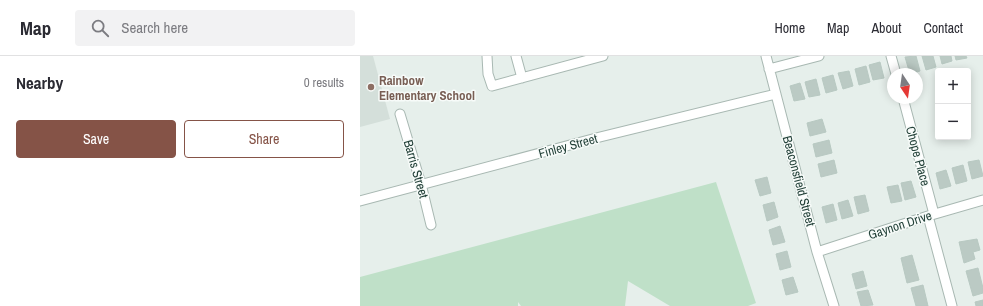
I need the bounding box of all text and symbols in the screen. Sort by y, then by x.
search box [75,10,355,46]
text: Map [20,15,51,41]
icon: search [89,17,111,39]
text: Search here [121,17,188,38]
text: Home [774,19,805,37]
text: Map [827,19,849,37]
text: About [871,19,901,37]
text: Contact [923,19,963,37]
north arrow [887,68,923,104]
map controls [935,68,971,140]
button: + [935,68,971,104]
text: Nearby [16,71,63,94]
place label: Rainbow Elementary School [379,72,475,104]
text: 0 results [304,74,344,91]
marker: Rainbow Elementary School [366,82,376,92]
button: − [935,104,971,140]
button: Save [16,120,176,158]
button: Share [184,120,344,158]
street label: Chope Place [902,124,934,188]
street label: Finley Street [537,130,599,162]
street label: Beaconsfield Street [779,134,819,228]
street label: Barris Street [400,138,432,200]
street label: Gaynon Drive [866,207,934,243]

